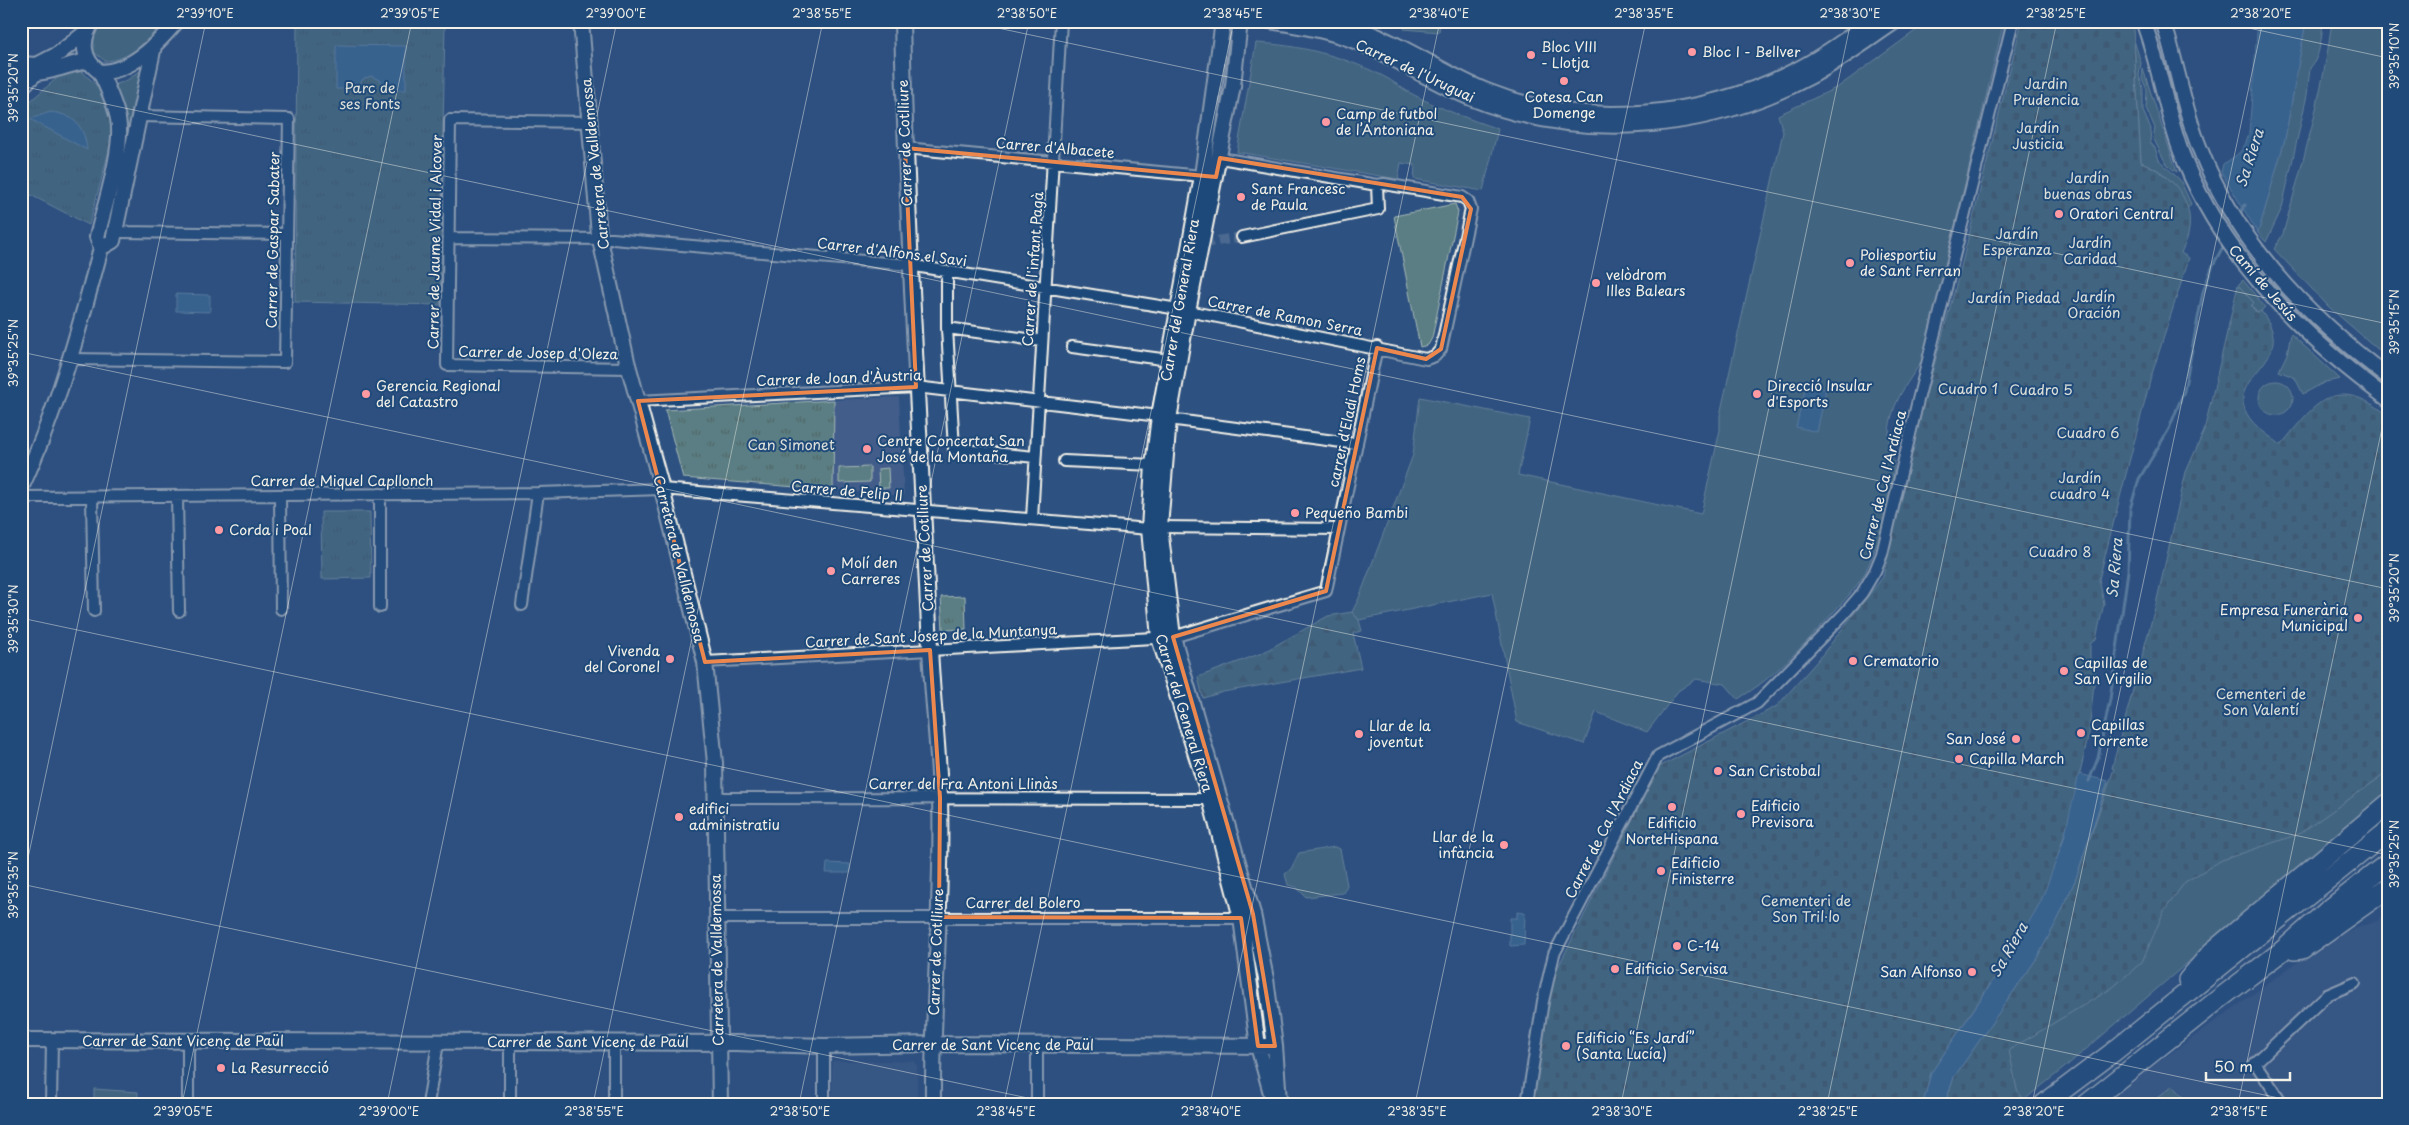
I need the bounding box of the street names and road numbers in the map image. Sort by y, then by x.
street label: Carrer de l'Uruguai [1352,34,1478,107]
street label: Carretera de Valldemossa [575,77,614,251]
street label: Carrer de Cotlliure [892,79,917,207]
street label: Carrer d'Albacete [995,132,1116,163]
street label: Carrer de Jaume Vidal i Alcover [422,134,447,349]
street label: Carrer de Gaspar Sabater [260,151,285,329]
street label: Carrer de l'infant Pagà [1017,191,1048,347]
street label: Carrer del General Riera [1155,217,1204,383]
street label: Carrer d'Alfons el Savi [816,232,968,271]
street label: Camí de Jesús [2224,240,2303,326]
street label: Carrer de Ramon Serra [1206,290,1365,341]
street label: Carrer de Josep d'Oleza [458,341,618,364]
street label: carrer d'Eladi Homs [1322,354,1371,489]
street label: Carrer de Joan d'Àustria [756,364,922,391]
street label: Carrer de Ca l'Ardiaca [1854,408,1911,562]
street label: Carrer de Miquel Capllonch [251,470,433,491]
street label: Carretera de Valldemossa [648,473,711,645]
street label: Carrer de Felip II [790,475,904,506]
street label: Carrer de Cotlliure [911,484,938,612]
street label: Carrer de Sant Josep de la Muntanya [805,618,1058,653]
street label: Carrer del General Riera [1150,631,1219,795]
street label: Carrer de Ca l'Ardiaca [1559,755,1648,902]
street label: Carrer del Fra Antoni Llinàs [868,773,1058,794]
street label: Carretera de Valldemossa [704,874,728,1046]
street label: Carrer de Cotlliure [923,888,948,1016]
street label: Carrer del Bolero [966,892,1081,913]
street label: Carrer de Sant Vicenç de Paül [82,1030,284,1051]
street label: Carrer de Sant Vicenç de Paül [487,1031,689,1052]
street label: Carrer de Sant Vicenç de Paül [892,1034,1094,1055]

